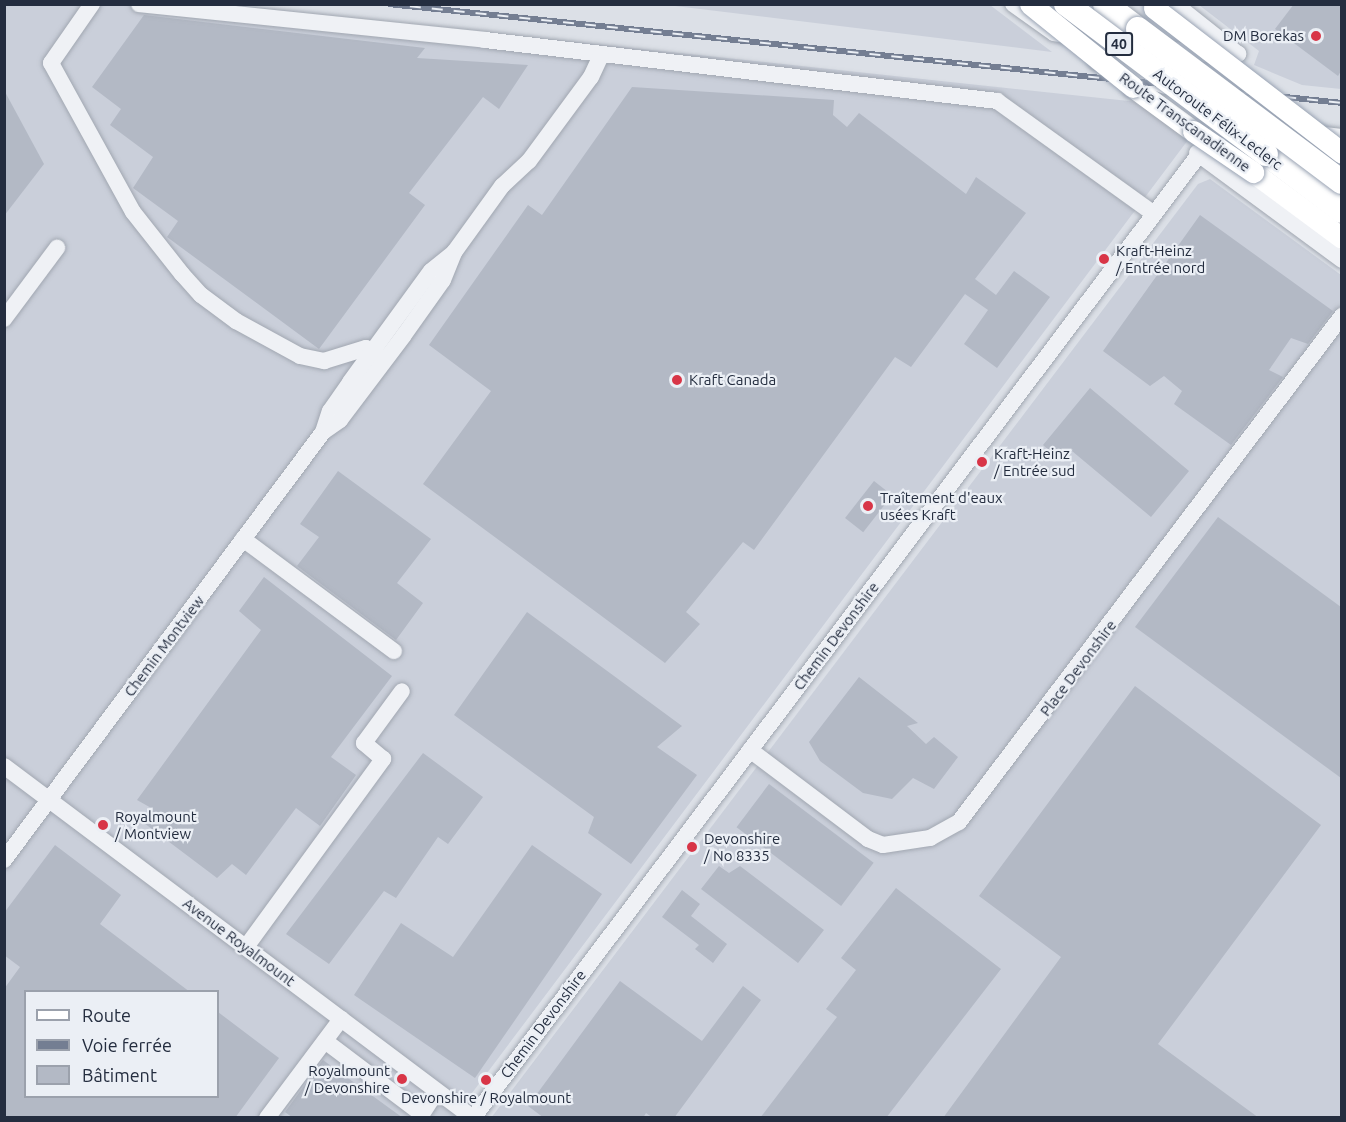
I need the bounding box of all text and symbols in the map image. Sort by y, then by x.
place label: DM Borekas [1223,27,1304,45]
marker: DM Borekas [1309,29,1323,43]
road number: 40 [1104,33,1134,55]
street label: Autoroute Félix-Leclerc [1150,65,1286,173]
street label: Route Transcanadienne [1116,68,1254,176]
place label: Kraft-Heinz / Entrée nord [1116,241,1205,276]
marker: Kraft-Heinz / Entrée nord [1097,252,1111,266]
place label: Kraft Canada [689,371,776,389]
marker: Kraft Canada [670,373,684,387]
place label: Kraft-Heinz / Entrée sud [994,444,1075,479]
marker: Kraft-Heinz / Entrée sud [975,455,989,469]
place label: Traîtement d'eaux usées Kraft [880,488,1003,523]
marker: Traîtement d'eaux usées Kraft [861,499,875,513]
street label: Chemin Devonshire [789,578,883,694]
street label: Chemin Montview [120,592,208,700]
street label: Place Devonshire [1036,616,1120,720]
place label: Royalmount / Montview [115,807,197,842]
marker: Royalmount / Montview [96,818,110,832]
place label: Devonshire / No 8335 [704,829,780,864]
marker: Devonshire / No 8335 [685,840,699,854]
street label: Avenue Royalmount [179,894,299,990]
street label: Chemin Devonshire [496,966,590,1082]
legend [24,990,219,1098]
text: Route [82,1005,131,1025]
text: Voie ferrée [82,1035,172,1055]
place label: Royalmount / Devonshire [305,1061,390,1096]
text: Bâtiment [82,1065,157,1085]
marker: Royalmount / Devonshire [395,1072,409,1086]
marker: Devonshire / Royalmount [479,1073,493,1087]
place label: Devonshire / Royalmount [401,1089,571,1107]

